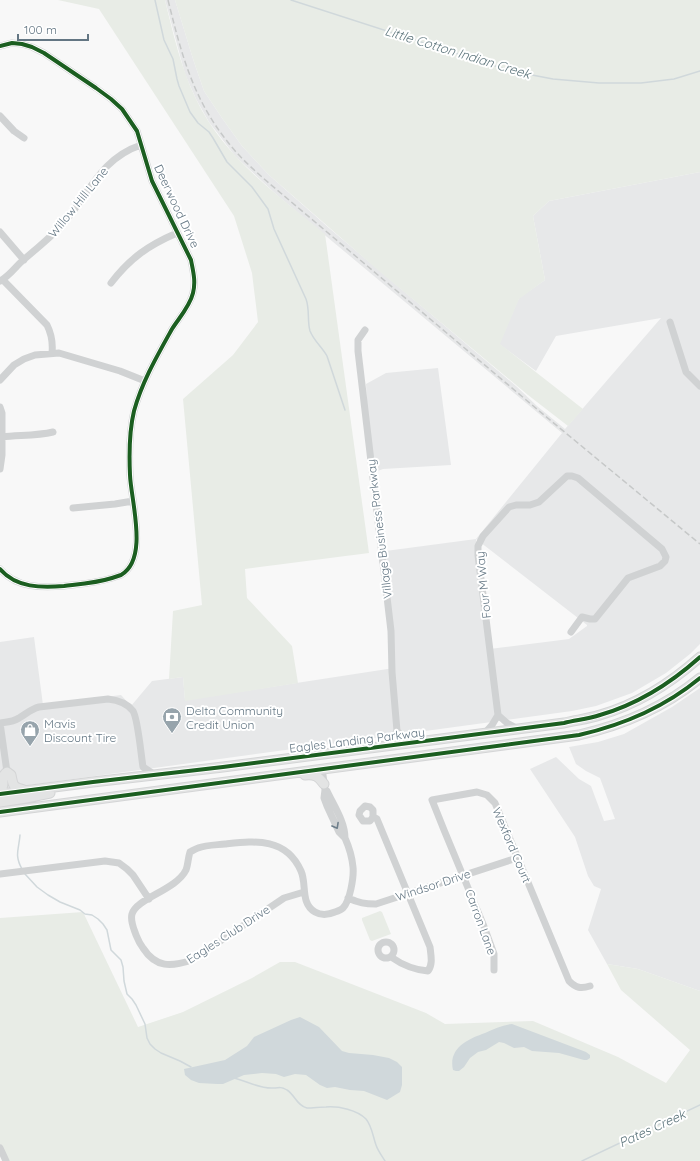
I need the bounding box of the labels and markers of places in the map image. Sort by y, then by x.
place label: Delta Community Credit Union [186,703,283,732]
bank icon: Delta Community Credit Union [161,706,183,734]
place label: Mavis Discount Tire [44,716,117,745]
shop icon: Mavis Discount Tire [19,719,41,747]

